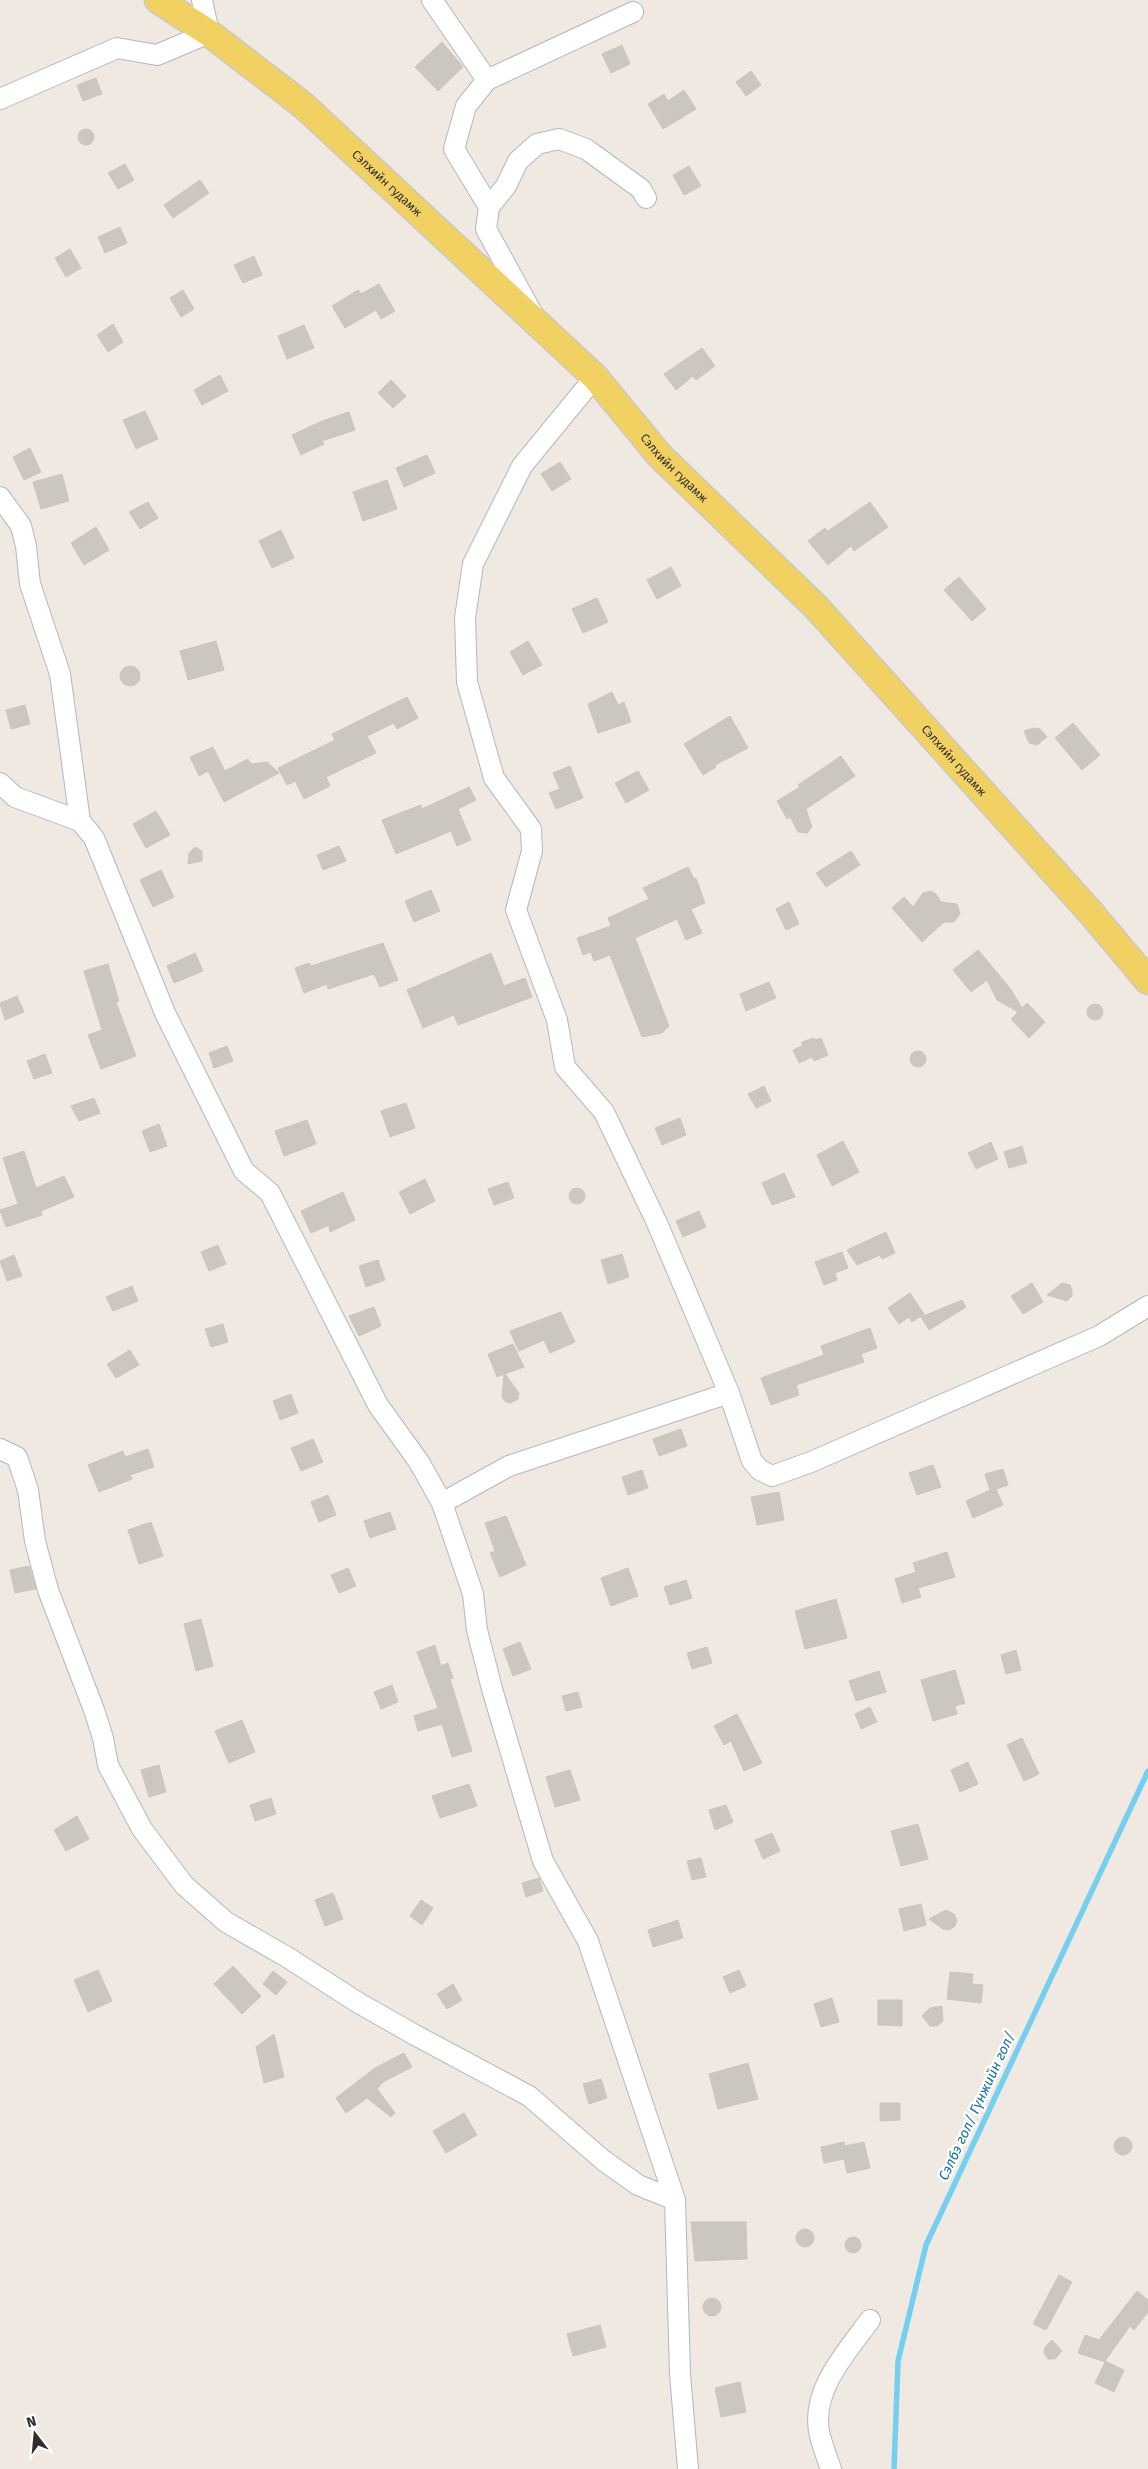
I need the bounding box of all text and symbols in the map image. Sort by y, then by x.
street label: Сэлхийн гудамж [349,147,425,220]
street label: Сэлхийн гудамж [638,431,711,506]
street label: Сэлхийн гудамж [918,722,990,799]
water label: Сэлбэ гол/ Гүнжийн гол/ [935,2029,1019,2183]
north arrow [10,2409,60,2459]
text: N [25,2413,38,2431]

